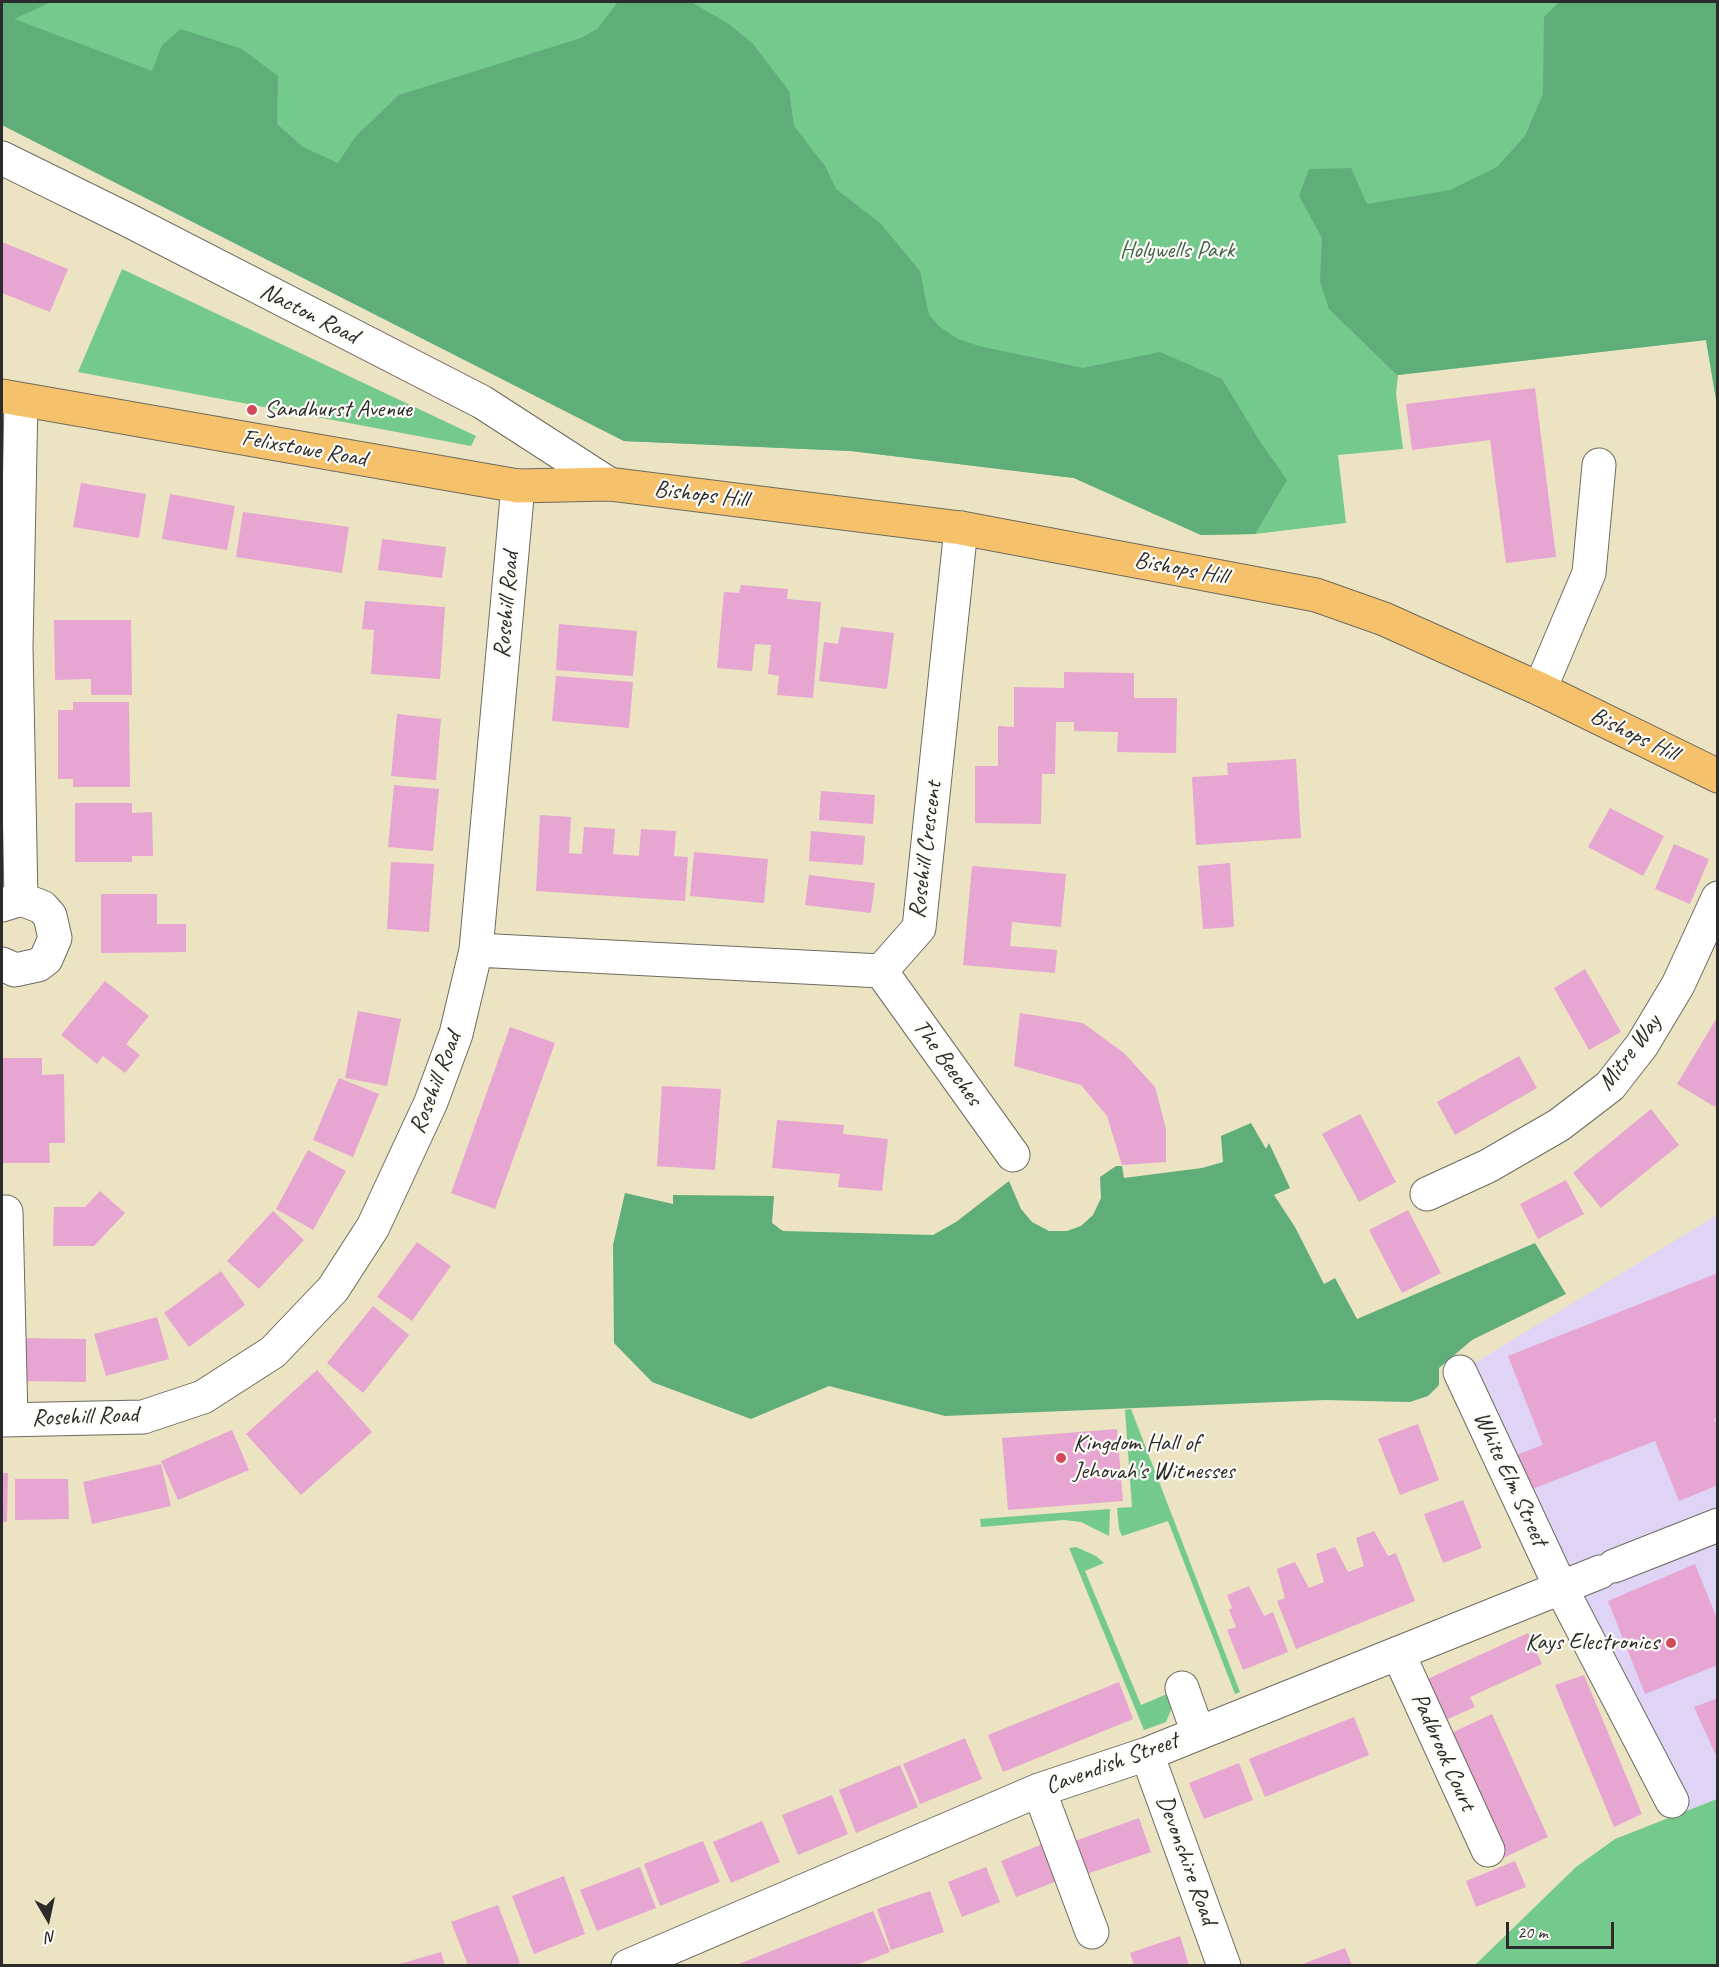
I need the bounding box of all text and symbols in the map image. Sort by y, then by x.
park label: Holywells Park [1120,237,1234,265]
street label: Nacton Road [255,277,363,351]
place label: Sandhurst Avenue [264,396,412,424]
marker: Sandhurst Avenue [245,403,259,417]
street label: Felixstowe Road [239,424,369,474]
street label: Bishops Hill [653,475,749,515]
street label: Bishops Hill [1132,546,1230,592]
street label: Rosehill Road [488,551,526,659]
street label: Bishops Hill [1585,701,1683,769]
street label: Rosehill Crescent [903,780,949,920]
street label: Mitre Way [1592,1009,1668,1097]
street label: The Beeches [906,1014,988,1112]
street label: Rosehill Road [403,1028,469,1138]
street label: Rosehill Road [31,1401,139,1433]
street label: White Elm Street [1466,1407,1554,1551]
place label: Kingdom Hall of Jehovah's Witnesses [1073,1430,1234,1486]
marker: Kingdom Hall of Jehovah's Witnesses [1054,1451,1068,1465]
place label: Kays Electronics [1525,1629,1659,1657]
marker: Kays Electronics [1664,1636,1678,1650]
street label: Padbrook Court [1404,1689,1482,1815]
street label: Cavendish Street [1042,1727,1182,1801]
street label: Devonshire Road [1149,1791,1223,1929]
north arrow [18,1889,78,1949]
scale bar [1509,1910,1617,1948]
text: 20 m [1517,1921,1548,1943]
text: N [44,1926,57,1947]

